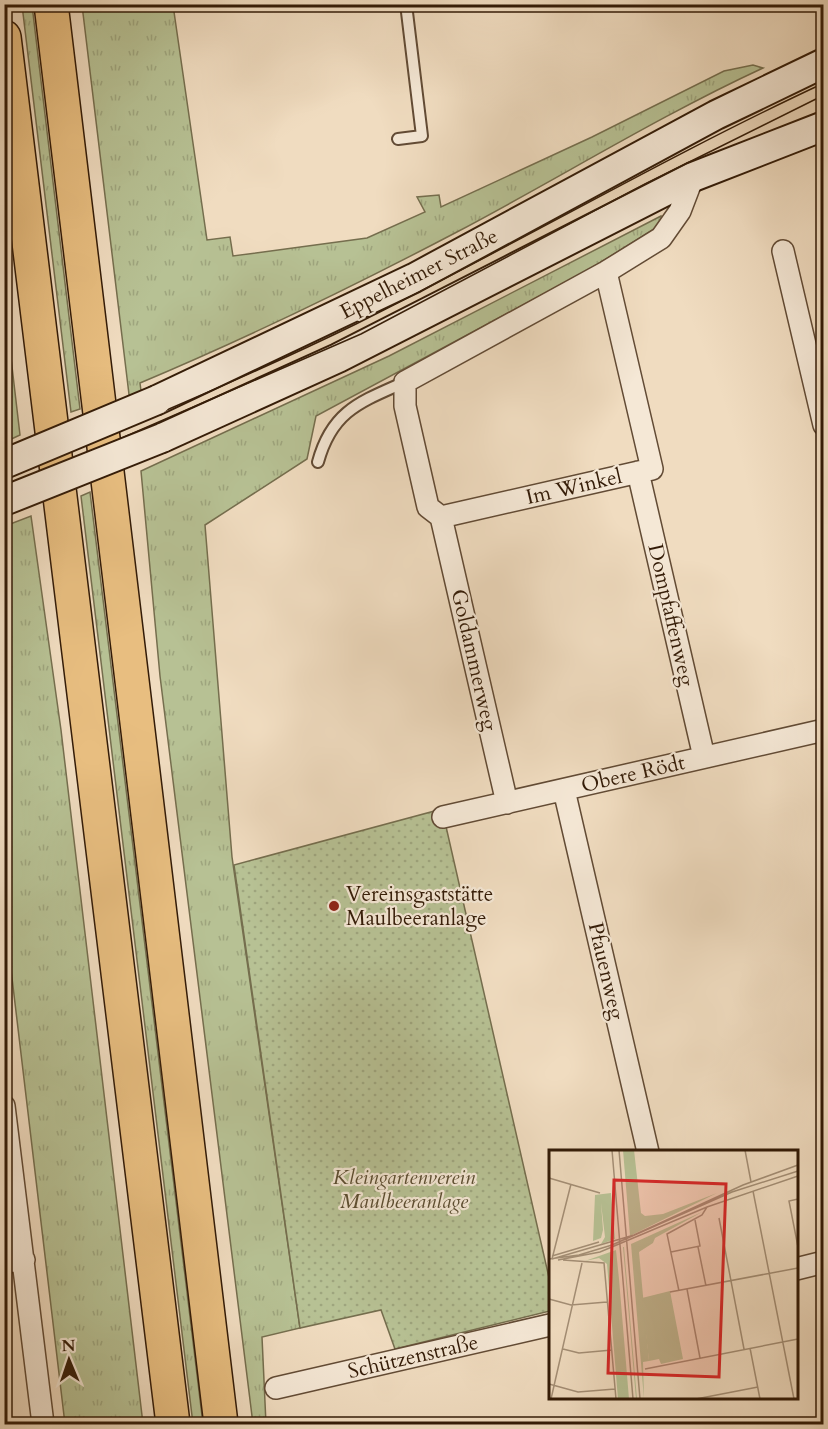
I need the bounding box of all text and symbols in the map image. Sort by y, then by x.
street label: Eppelheimer Straße [335,222,503,326]
street label: Im Winkel [523,462,625,512]
street label: Dompfaffenweg [641,541,701,689]
street label: Goldammerweg [444,586,504,734]
street label: Obere Rödt [578,748,688,800]
place label: Vereinsgaststätte Maulbeeranlage [346,880,493,933]
marker: Vereinsgaststätte Maulbeeranlage [327,899,341,913]
street label: Pfauenweg [581,919,631,1023]
inset map [549,1150,798,1399]
park label: Kleingartenverein Maulbeeranlage [333,1163,476,1216]
street label: Schützenstraße [345,1328,481,1386]
north arrow [39,1330,99,1390]
text: N [61,1335,76,1357]

